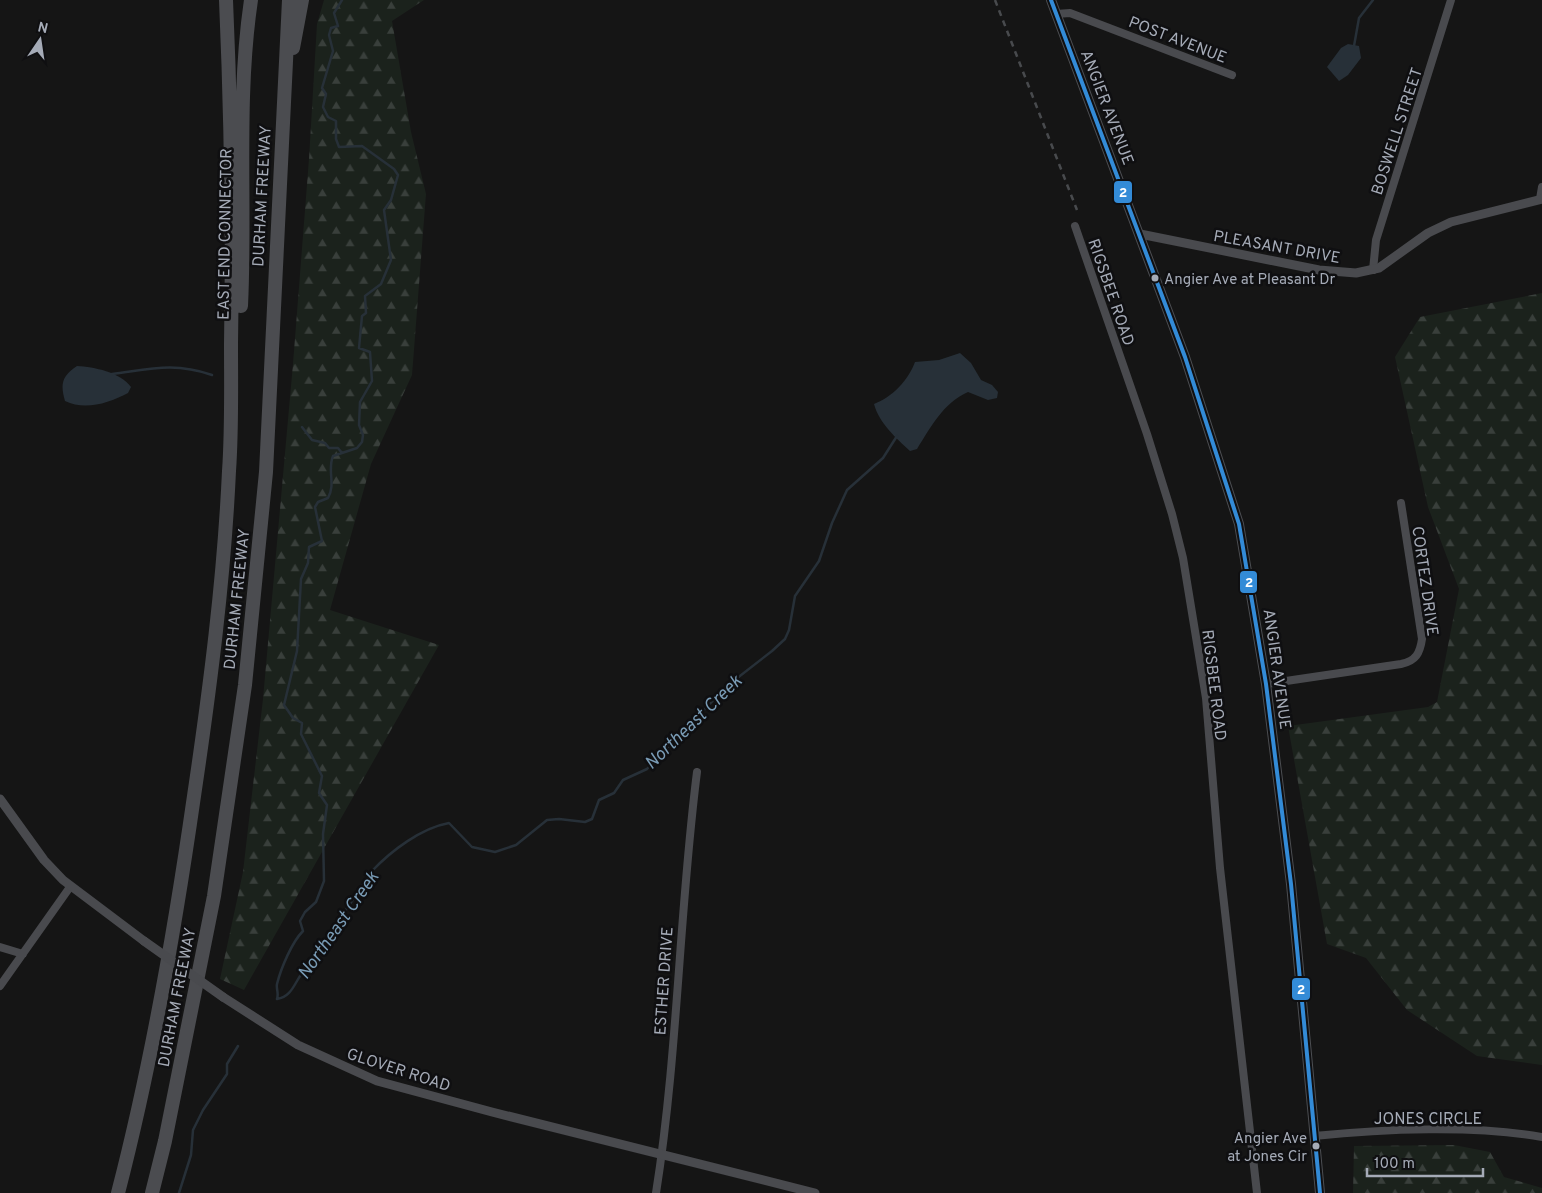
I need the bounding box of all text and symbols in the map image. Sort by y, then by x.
street label: POST AVENUE [1125,13,1229,69]
north arrow [15,15,65,65]
text: N [36,19,49,38]
street label: ANGIER AVENUE [1075,47,1137,168]
street label: BOSWELL STREET [1368,65,1428,198]
street label: DURHAM FREEWAY [249,125,277,267]
street label: EAST END CONNECTOR [215,148,237,320]
line badge: 2 [1113,180,1133,204]
text: 2 [1119,185,1127,202]
street label: PLEASANT DRIVE [1212,227,1342,269]
street label: RIGSBEE ROAD [1082,236,1138,349]
place label: Angier Ave at Pleasant Dr [1164,271,1336,290]
marker: Angier Ave at Pleasant Dr [1150,273,1160,283]
street label: CORTEZ DRIVE [1406,525,1442,637]
street label: DURHAM FREEWAY [221,528,255,671]
line badge: 2 [1239,570,1258,594]
text: 2 [1245,575,1253,592]
street label: ANGIER AVENUE [1258,608,1294,731]
street label: RIGSBEE ROAD [1196,628,1230,742]
water label: Northeast Creek [640,670,748,775]
water label: Northeast Creek [293,867,386,984]
street label: DURHAM FREEWAY [155,926,201,1069]
street label: ESTHER DRIVE [651,926,679,1036]
line badge: 2 [1291,977,1311,1001]
text: 2 [1297,982,1305,999]
street label: GLOVER ROAD [344,1045,453,1097]
street label: JONES CIRCLE [1374,1110,1482,1130]
place label: Angier Ave at Jones Cir [1227,1130,1307,1167]
marker: Angier Ave at Jones Cir [1311,1141,1321,1151]
scale bar [1367,1146,1483,1178]
text: 100 m [1374,1155,1415,1174]

